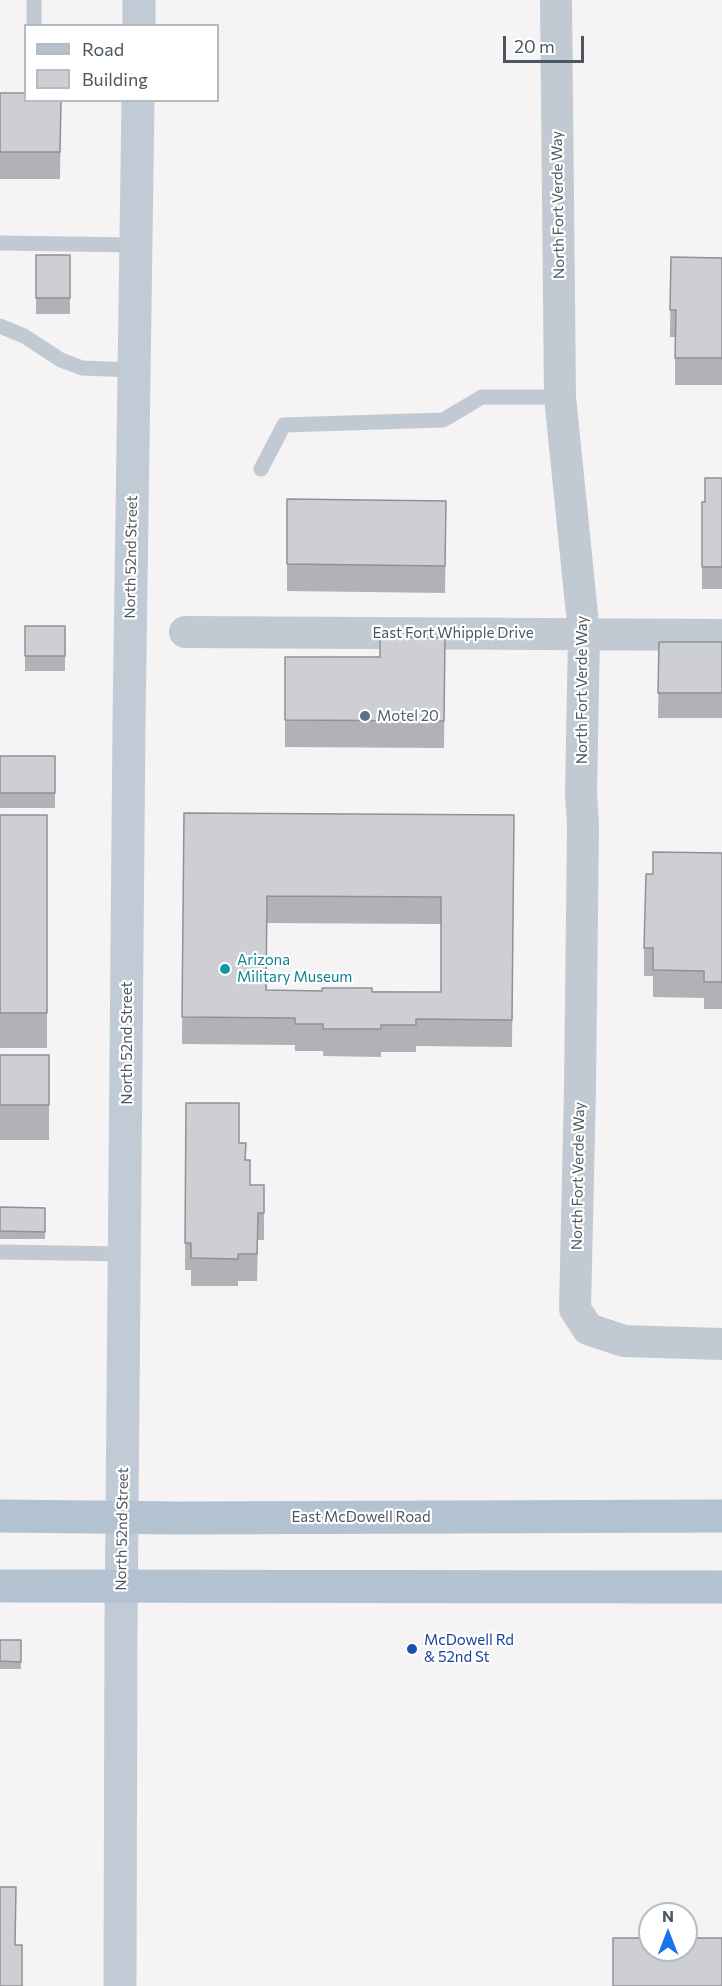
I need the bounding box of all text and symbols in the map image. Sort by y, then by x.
legend [24,24,219,102]
scale bar [506,24,587,62]
text: 20 m [514,35,555,57]
text: Road [82,38,124,60]
text: Building [82,68,148,90]
street label: North Fort Verde Way [548,131,568,279]
street label: North 52nd Street [121,495,141,619]
street label: North Fort Verde Way [573,616,591,764]
street label: East Fort Whipple Drive [372,624,534,642]
place label: Motel 20 [377,707,439,725]
marker: Motel 20 [358,709,372,723]
place label: Arizona Military Museum [237,951,352,986]
marker: Arizona Military Museum [218,962,232,976]
street label: North 52nd Street [118,981,136,1105]
street label: North Fort Verde Way [568,1102,588,1250]
street label: North 52nd Street [112,1467,132,1591]
street label: East McDowell Road [291,1508,431,1526]
place label: McDowell Rd & 52nd St [424,1631,514,1666]
marker: McDowell Rd & 52nd St [405,1642,419,1656]
north arrow [638,1902,698,1962]
text: N [662,1906,674,1925]

